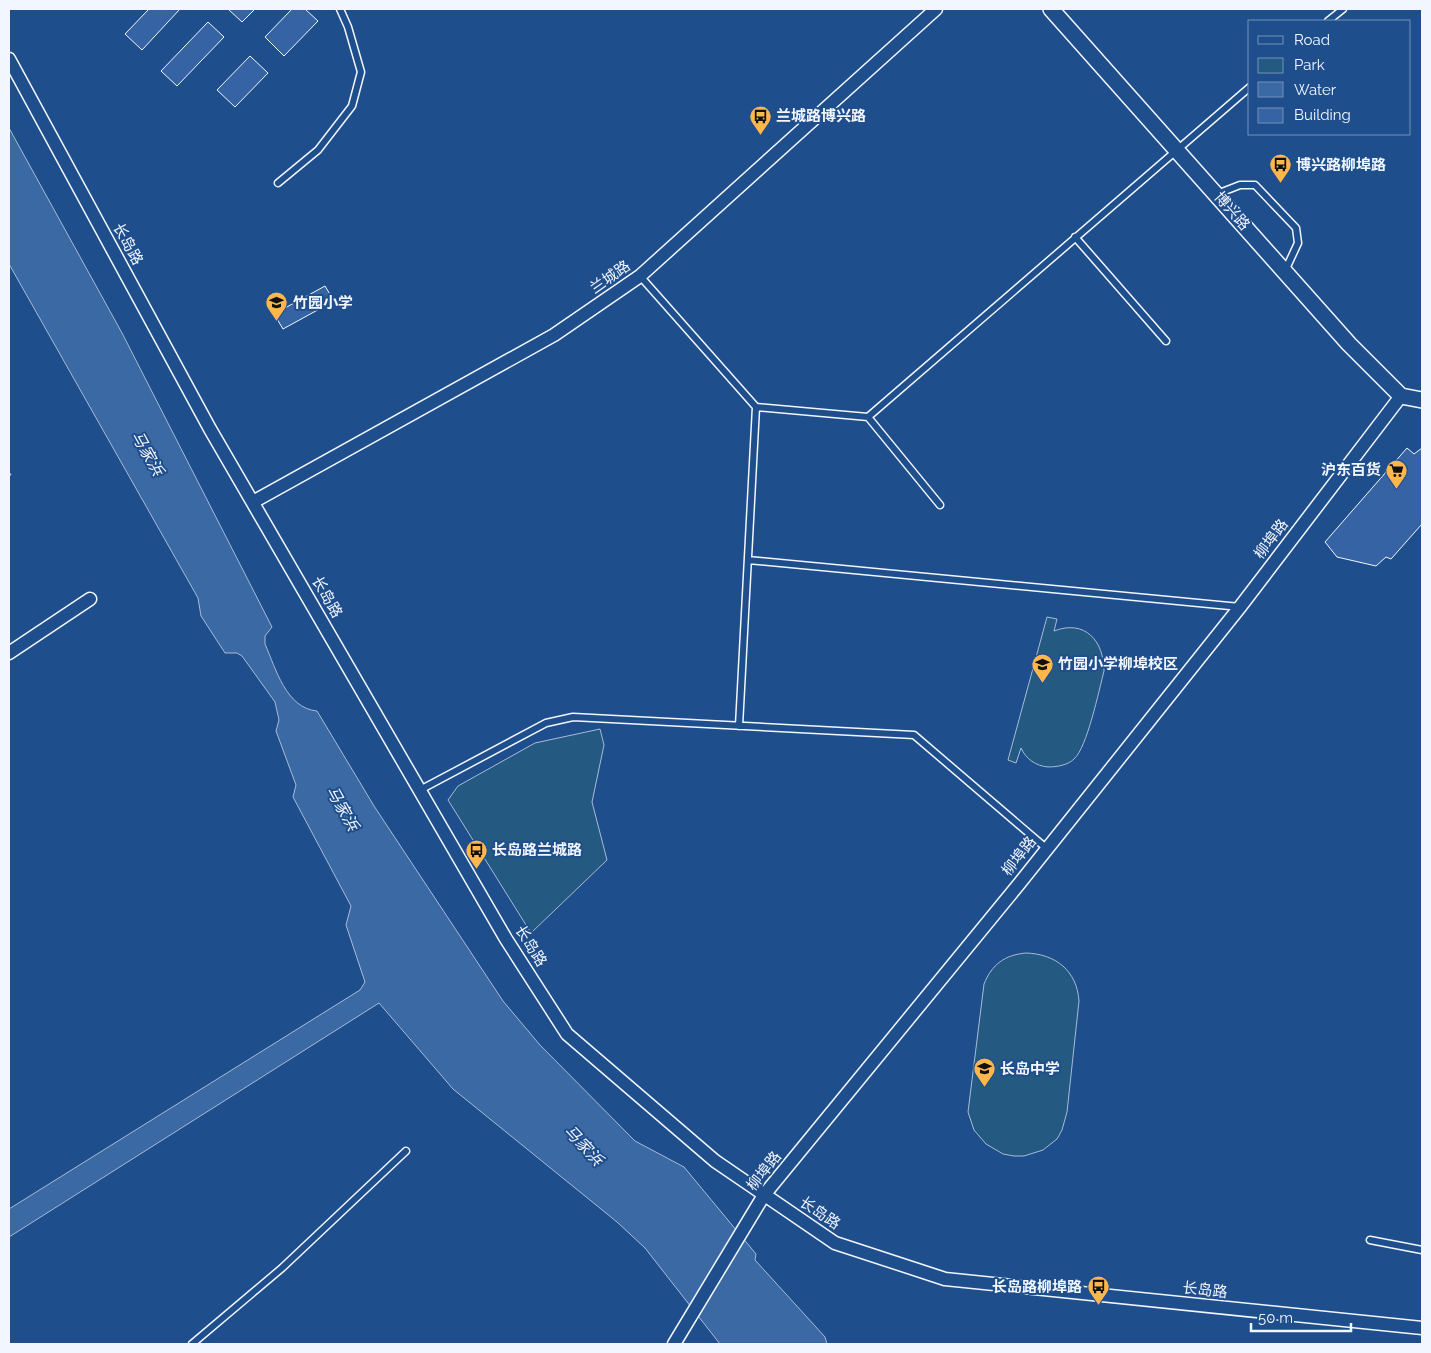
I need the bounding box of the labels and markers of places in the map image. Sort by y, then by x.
bus stop icon: 兰城路博兴路 [748,104,772,135]
place label: 兰城路博兴路 [776,107,866,125]
bus stop icon: 博兴路柳埠路 [1268,153,1292,184]
place label: 博兴路柳埠路 [1296,156,1386,174]
school or university icon: 竹园小学 [265,291,289,322]
place label: 竹园小学 [293,294,353,312]
supermarket icon: 沪东百货 [1385,458,1409,489]
place label: 沪东百货 [1321,461,1381,479]
school or university icon: 竹园小学柳埠校区 [1030,652,1054,683]
place label: 竹园小学柳埠校区 [1058,655,1178,673]
bus stop icon: 长岛路兰城路 [464,838,488,869]
place label: 长岛路兰城路 [492,841,582,859]
school or university icon: 长岛中学 [972,1057,996,1088]
place label: 长岛中学 [1000,1060,1060,1078]
bus stop icon: 长岛路柳埠路 [1086,1275,1110,1306]
place label: 长岛路柳埠路 [992,1278,1082,1296]

